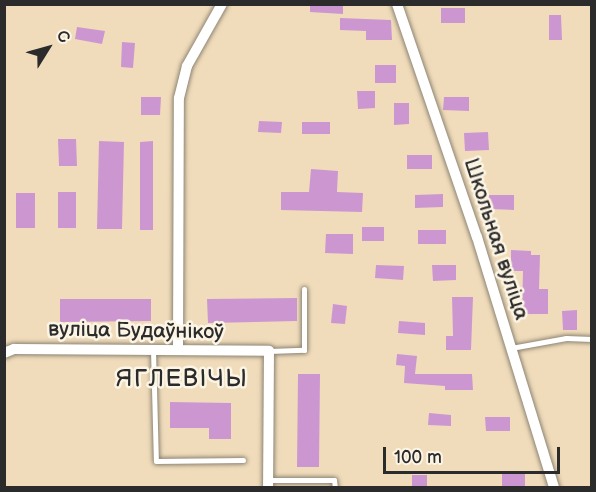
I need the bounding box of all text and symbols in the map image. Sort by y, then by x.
north arrow [18,18,78,78]
text: С [52,27,74,47]
street label: Школьная вуліца [458,155,534,323]
street label: вуліца Будаўнікоў [48,317,224,345]
district label: ЯГЛЕВІЧЫ [116,365,248,393]
scale bar [386,435,563,473]
text: 100 m [394,447,442,468]

